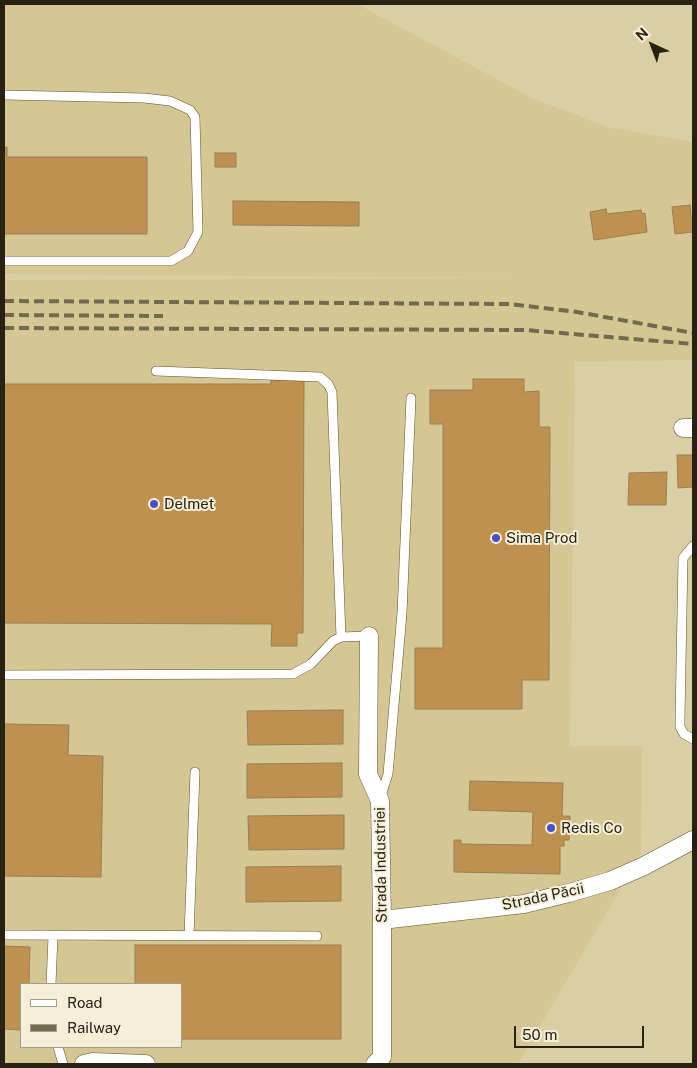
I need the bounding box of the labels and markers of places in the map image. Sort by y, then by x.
place label: Delmet [164,495,214,513]
marker: Delmet [148,498,160,510]
place label: Sima Prod [506,529,577,547]
marker: Sima Prod [490,532,502,544]
place label: Redis Co [561,819,622,837]
marker: Redis Co [545,822,557,834]

